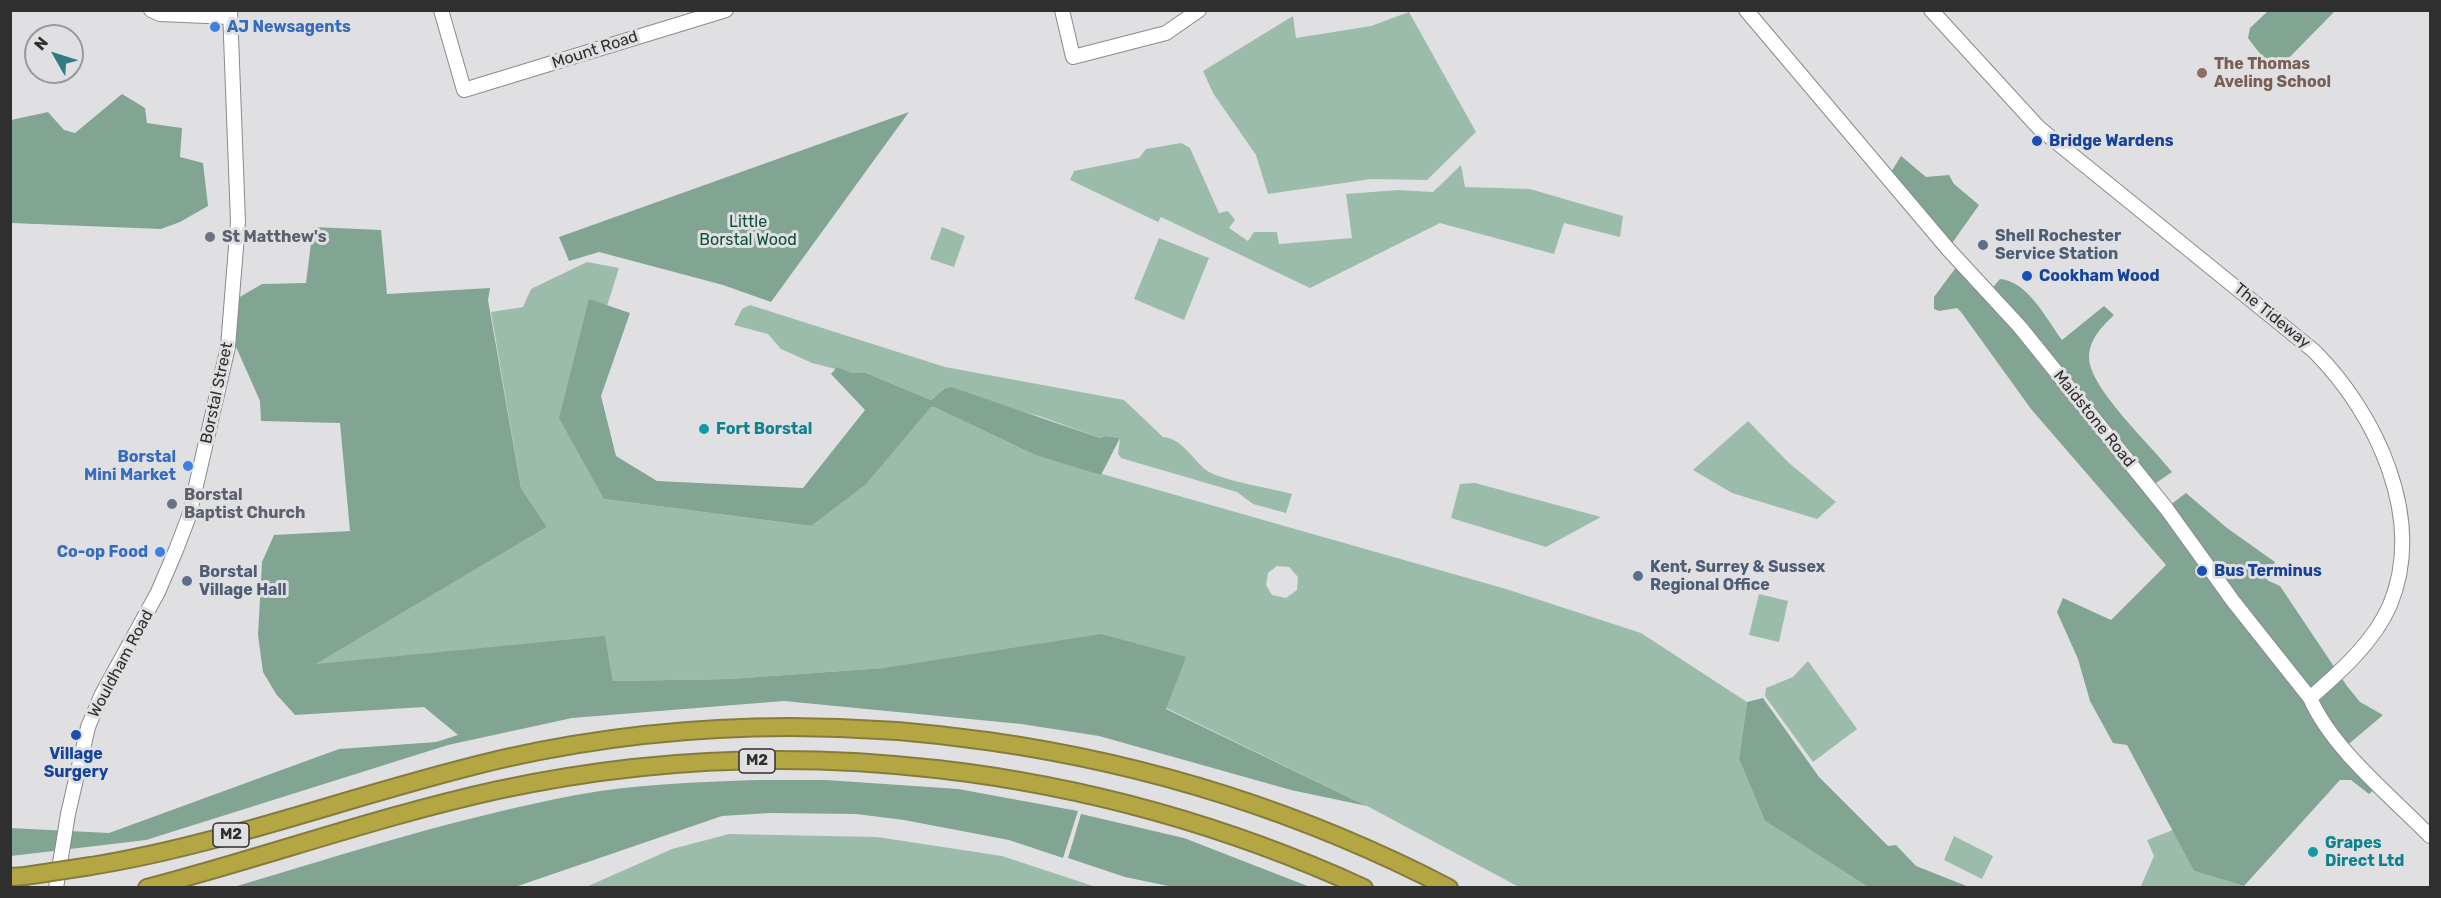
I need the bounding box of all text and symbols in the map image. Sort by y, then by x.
place label: AJ Newsagents [227,17,351,37]
marker: AJ Newsagents [208,20,222,34]
north arrow [24,24,84,84]
street label: Mount Road [550,27,640,73]
text: N [30,33,52,54]
place label: The Thomas Aveling School [2214,54,2331,92]
marker: The Thomas Aveling School [2195,66,2209,80]
place label: Bridge Wardens [2049,131,2174,151]
marker: Bridge Wardens [2030,134,2044,148]
park label: Little Borstal Wood [699,212,797,250]
place label: Shell Rochester Service Station [1995,226,2121,264]
place label: St Matthew's [222,227,327,247]
marker: St Matthew's [203,230,217,244]
marker: Shell Rochester Service Station [1976,238,1990,252]
place label: Cookham Wood [2039,266,2160,286]
marker: Cookham Wood [2020,269,2034,283]
street label: The Tideway [2230,279,2314,353]
street label: Borstal Street [197,341,237,445]
street label: Maidstone Road [2049,367,2139,471]
place label: Fort Borstal [716,419,812,439]
marker: Fort Borstal [697,422,711,436]
place label: Borstal Mini Market [84,447,176,485]
marker: Borstal Mini Market [181,459,195,473]
place label: Borstal Baptist Church [184,485,305,523]
marker: Borstal Baptist Church [165,497,179,511]
place label: Co-op Food [57,542,148,562]
marker: Co-op Food [153,545,167,559]
place label: Kent, Surrey & Sussex Regional Office [1650,557,1825,595]
place label: Bus Terminus [2214,561,2322,581]
place label: Borstal Village Hall [199,562,287,600]
marker: Bus Terminus [2195,564,2209,578]
marker: Kent, Surrey & Sussex Regional Office [1631,569,1645,583]
marker: Borstal Village Hall [180,574,194,588]
street label: Wouldham Road [85,607,157,721]
marker: Village Surgery [69,728,83,742]
place label: Village Surgery [44,744,108,782]
road number: M2 [739,749,775,773]
road number: M2 [213,823,249,847]
place label: Grapes Direct Ltd [2325,833,2404,871]
marker: Grapes Direct Ltd [2306,845,2320,859]

